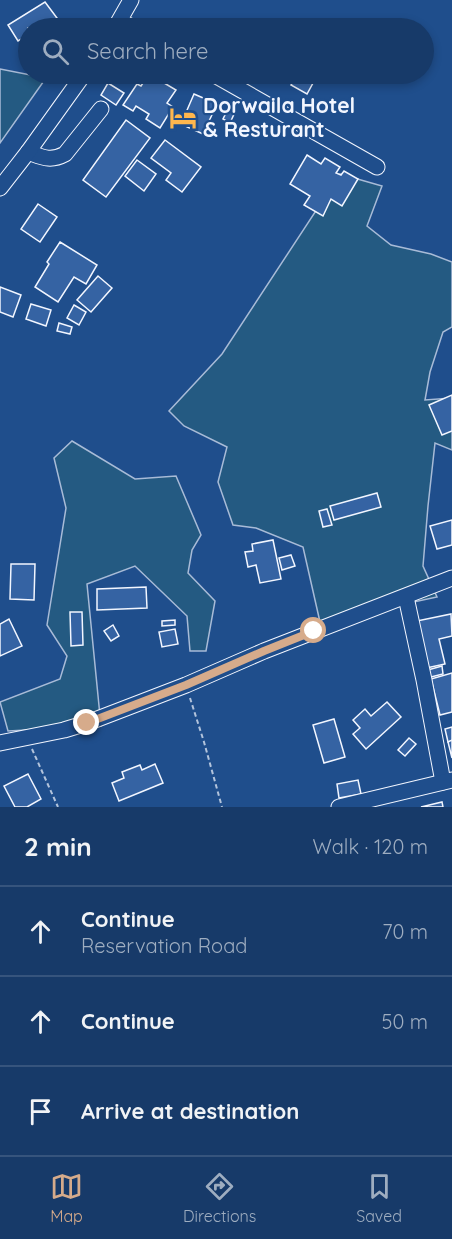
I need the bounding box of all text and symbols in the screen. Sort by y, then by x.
search box [18,18,434,84]
icon: search [39,35,72,68]
text: Search here [87,37,208,65]
place label: Dorwaila Hotel & Resturant [203,92,355,142]
hotel icon: Dorwaila Hotel & Resturant [168,103,198,133]
route start [300,617,326,643]
route end [73,709,99,735]
text: 2 min [24,830,92,863]
text: Walk · 120 m [313,834,428,859]
text: Continue [81,905,175,933]
icon: ahead [24,915,57,948]
text: 70 m [382,919,428,944]
text: Reservation Road [81,933,247,958]
icon: ahead [24,1005,57,1038]
text: Continue [81,1007,175,1035]
text: 50 m [382,1009,428,1034]
icon: arrive [24,1095,57,1128]
text: Arrive at destination [81,1097,299,1125]
tab: Map [50,1170,83,1226]
tab: Directions [183,1170,256,1226]
tab: Saved [356,1170,402,1226]

